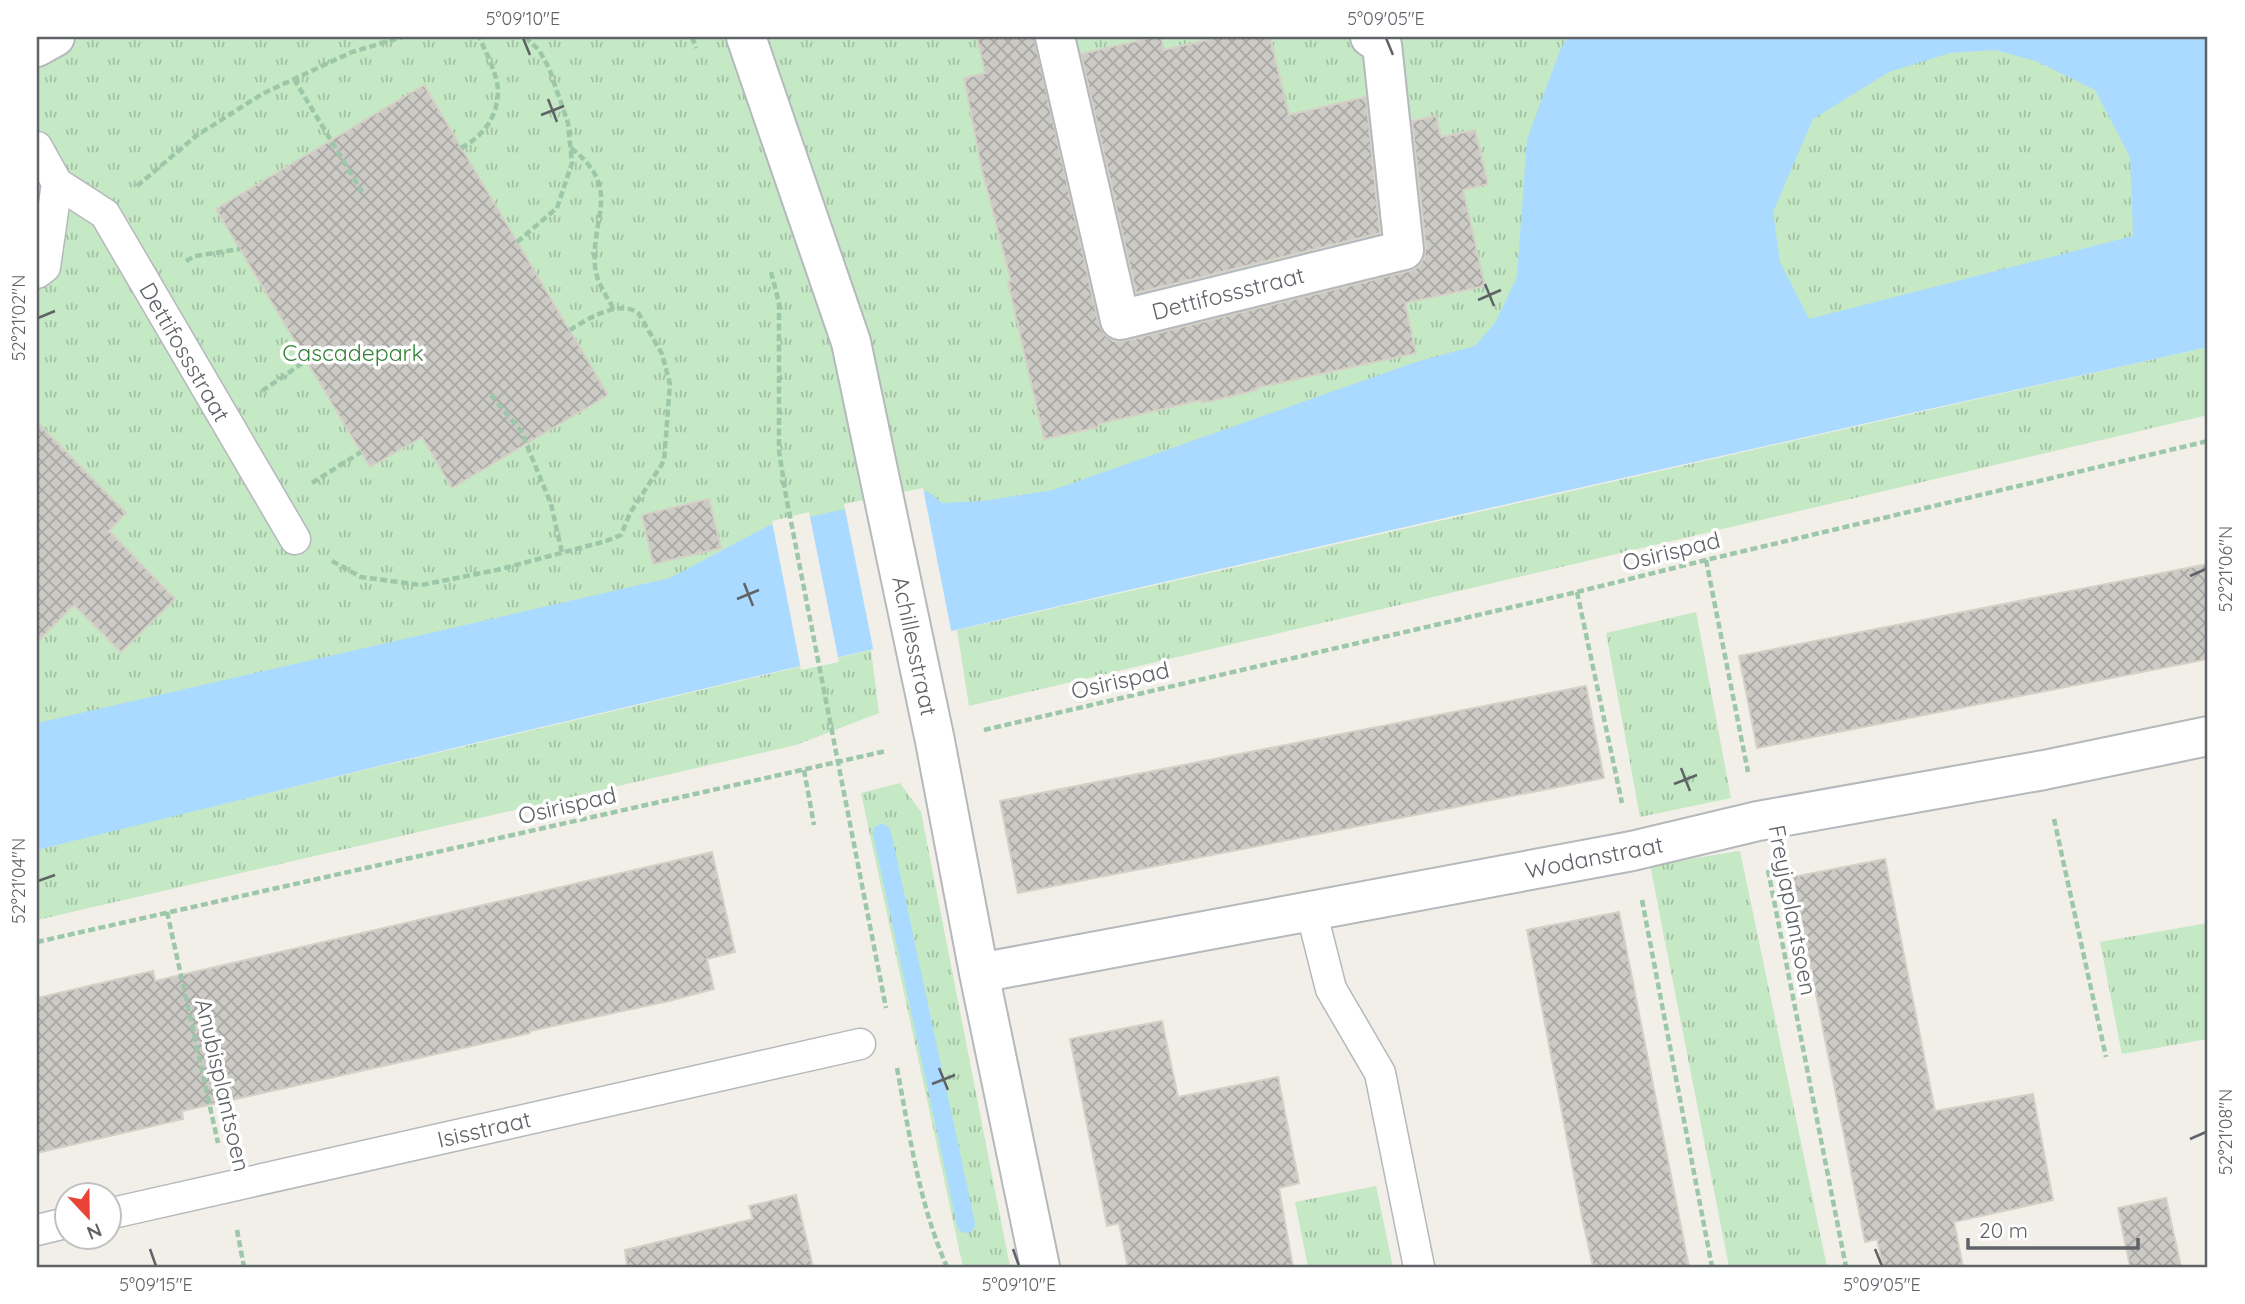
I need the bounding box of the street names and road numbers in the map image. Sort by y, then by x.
street label: Dettifossstraat [1149,260,1307,326]
street label: Dettifossstraat [133,277,237,427]
street label: Osirispad [1619,525,1723,577]
street label: Achillesstraat [886,574,944,719]
street label: Osirispad [1068,655,1172,705]
street label: Osirispad [515,780,619,830]
street label: Freyjaplantsoen [1762,822,1824,998]
street label: Wodanstraat [1523,829,1666,885]
street label: Anubisplantsoen [189,996,257,1174]
street label: Isisstraat [434,1104,534,1154]

